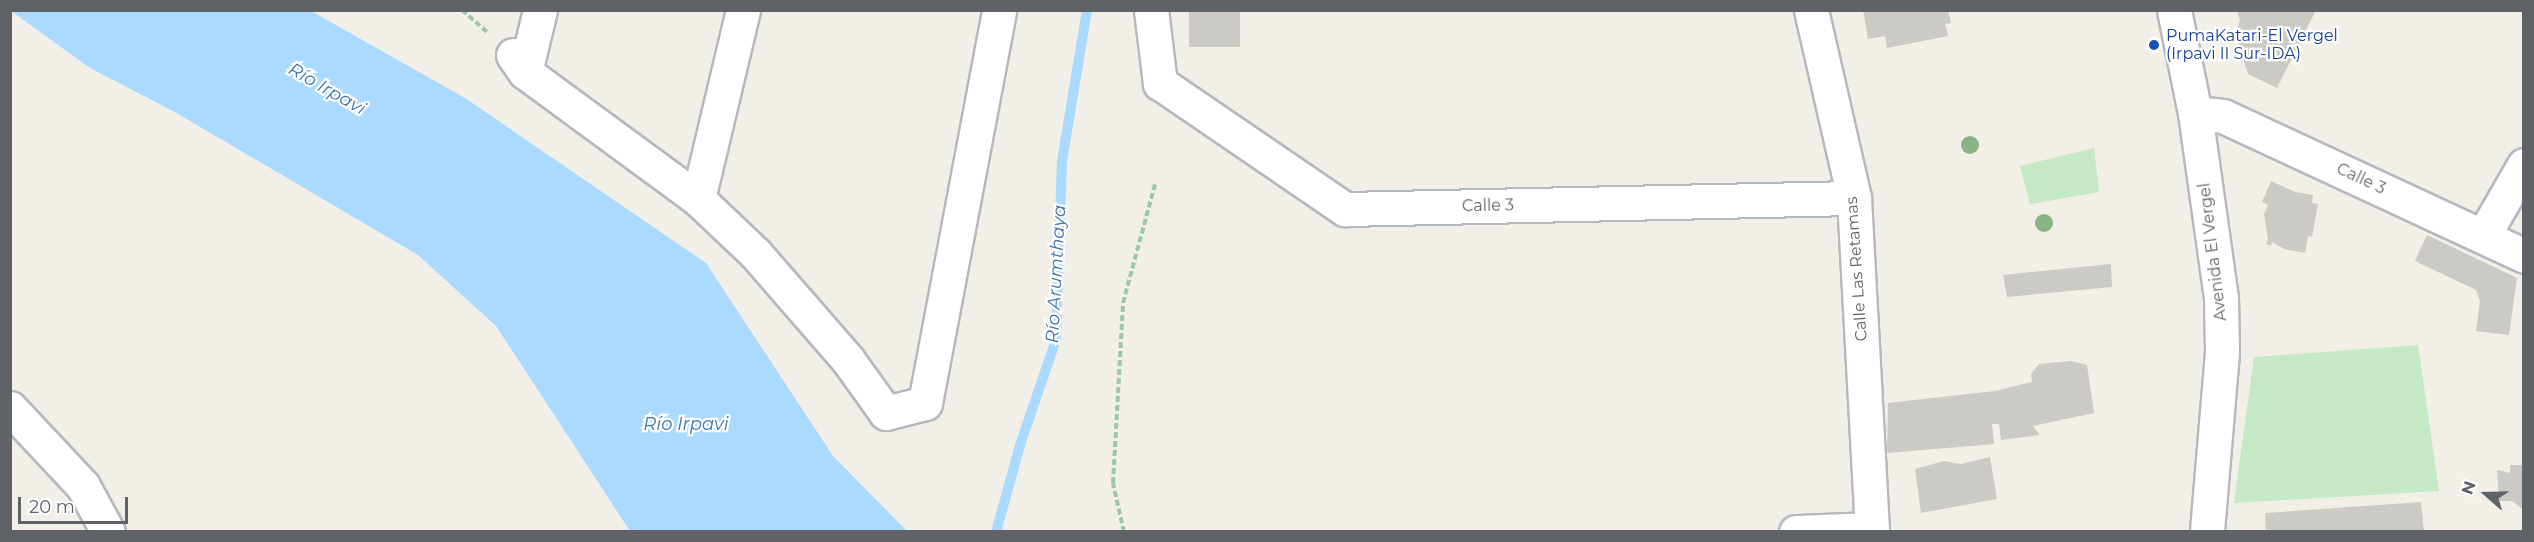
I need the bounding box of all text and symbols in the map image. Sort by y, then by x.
place label: PumaKatari-El Vergel (Irpavi II Sur-IDA) [2166,26,2338,64]
marker: PumaKatari-El Vergel (Irpavi II Sur-IDA) [2147,38,2161,52]
water label: Río Irpavi [285,58,369,120]
street label: Calle 3 [2333,159,2389,199]
street label: Avenida El Vergel [2195,182,2231,322]
street label: Calle 3 [1462,196,1514,216]
street label: Calle Las Retamas [1842,196,1872,342]
water label: Río Arumthaya [1042,204,1070,344]
water label: Río Irpavi [643,413,729,435]
north arrow [2456,464,2516,524]
text: N [2457,478,2480,497]
scale bar [21,485,130,523]
text: 20 m [29,496,75,518]

